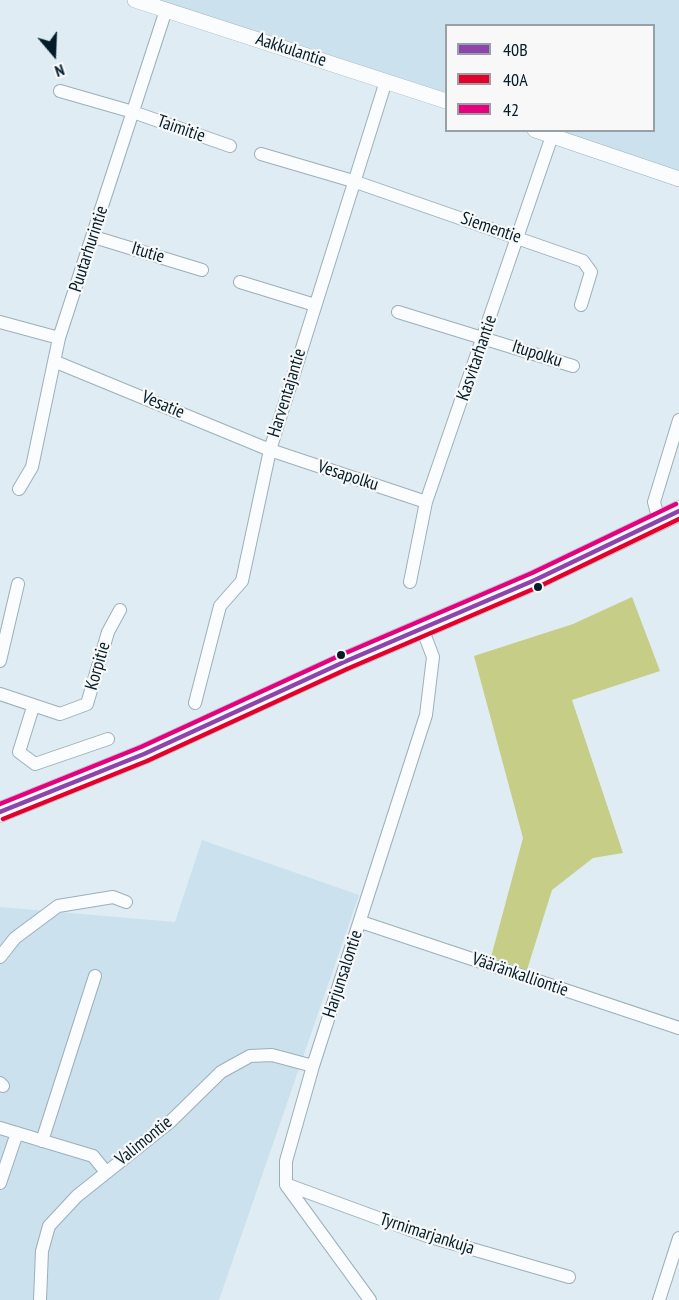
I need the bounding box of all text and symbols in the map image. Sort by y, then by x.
north arrow [24,24,84,84]
legend [445,24,655,132]
street label: Aakkulantie [253,28,329,72]
text: 40B [503,38,528,61]
text: N [53,60,67,82]
text: 40A [503,68,528,91]
text: 42 [503,98,519,121]
street label: Taimitie [154,111,208,147]
street label: Puutarhurintie [65,203,113,295]
street label: Siementie [458,208,524,248]
street label: Itutie [129,238,167,268]
street label: Kasvitarhantie [452,312,502,404]
street label: Itupolku [509,336,565,372]
street label: Harventajantie [263,346,311,440]
street label: Vesatie [138,386,188,424]
street label: Vesapolku [315,456,381,496]
unlabelled marker [532,581,544,593]
street label: Korpitie [81,640,115,692]
unlabelled marker [335,649,347,661]
street label: Harjunsalontie [319,927,367,1021]
street label: Vääränkalliontie [469,948,571,1002]
street label: Valimontie [111,1112,177,1170]
street label: Tyrnimarjankuja [377,1209,477,1259]

